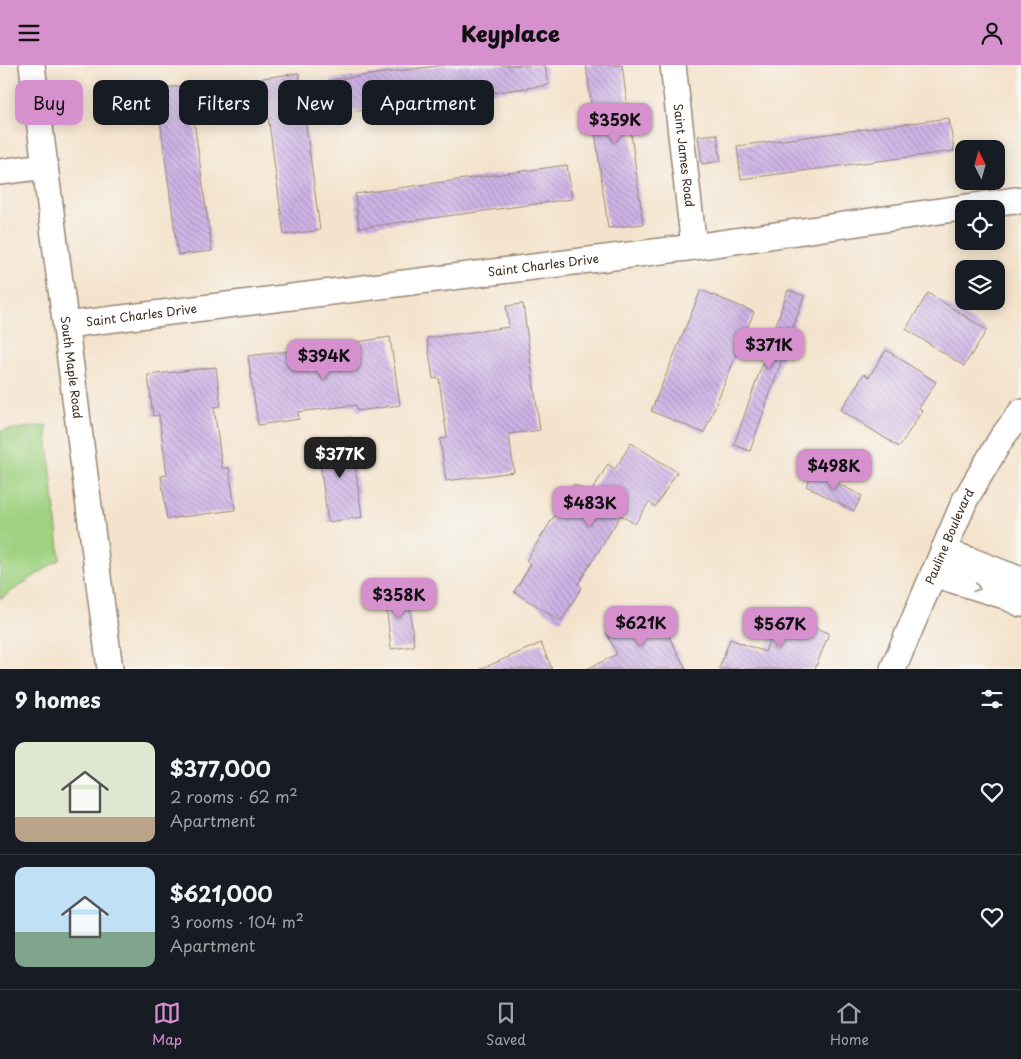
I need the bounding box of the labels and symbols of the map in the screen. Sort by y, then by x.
pin: $359K [580,103,650,145]
street label: Saint James Road [670,103,699,208]
north arrow [955,140,1005,190]
street label: Saint Charles Drive [487,249,600,281]
street label: Saint Charles Drive [85,299,198,330]
street label: South Maple Road [57,315,88,420]
pin: $371K [734,327,804,370]
pin: $394K [289,339,359,381]
pin: $377K [305,437,375,479]
pin: $498K [799,449,869,491]
street label: Pauline Boulevard [920,484,978,587]
pin: $483K [555,485,625,528]
pin: $358K [364,577,434,620]
one-way arrow [973,582,981,592]
pin: $621K [606,605,676,648]
pin: $567K [745,607,815,649]

